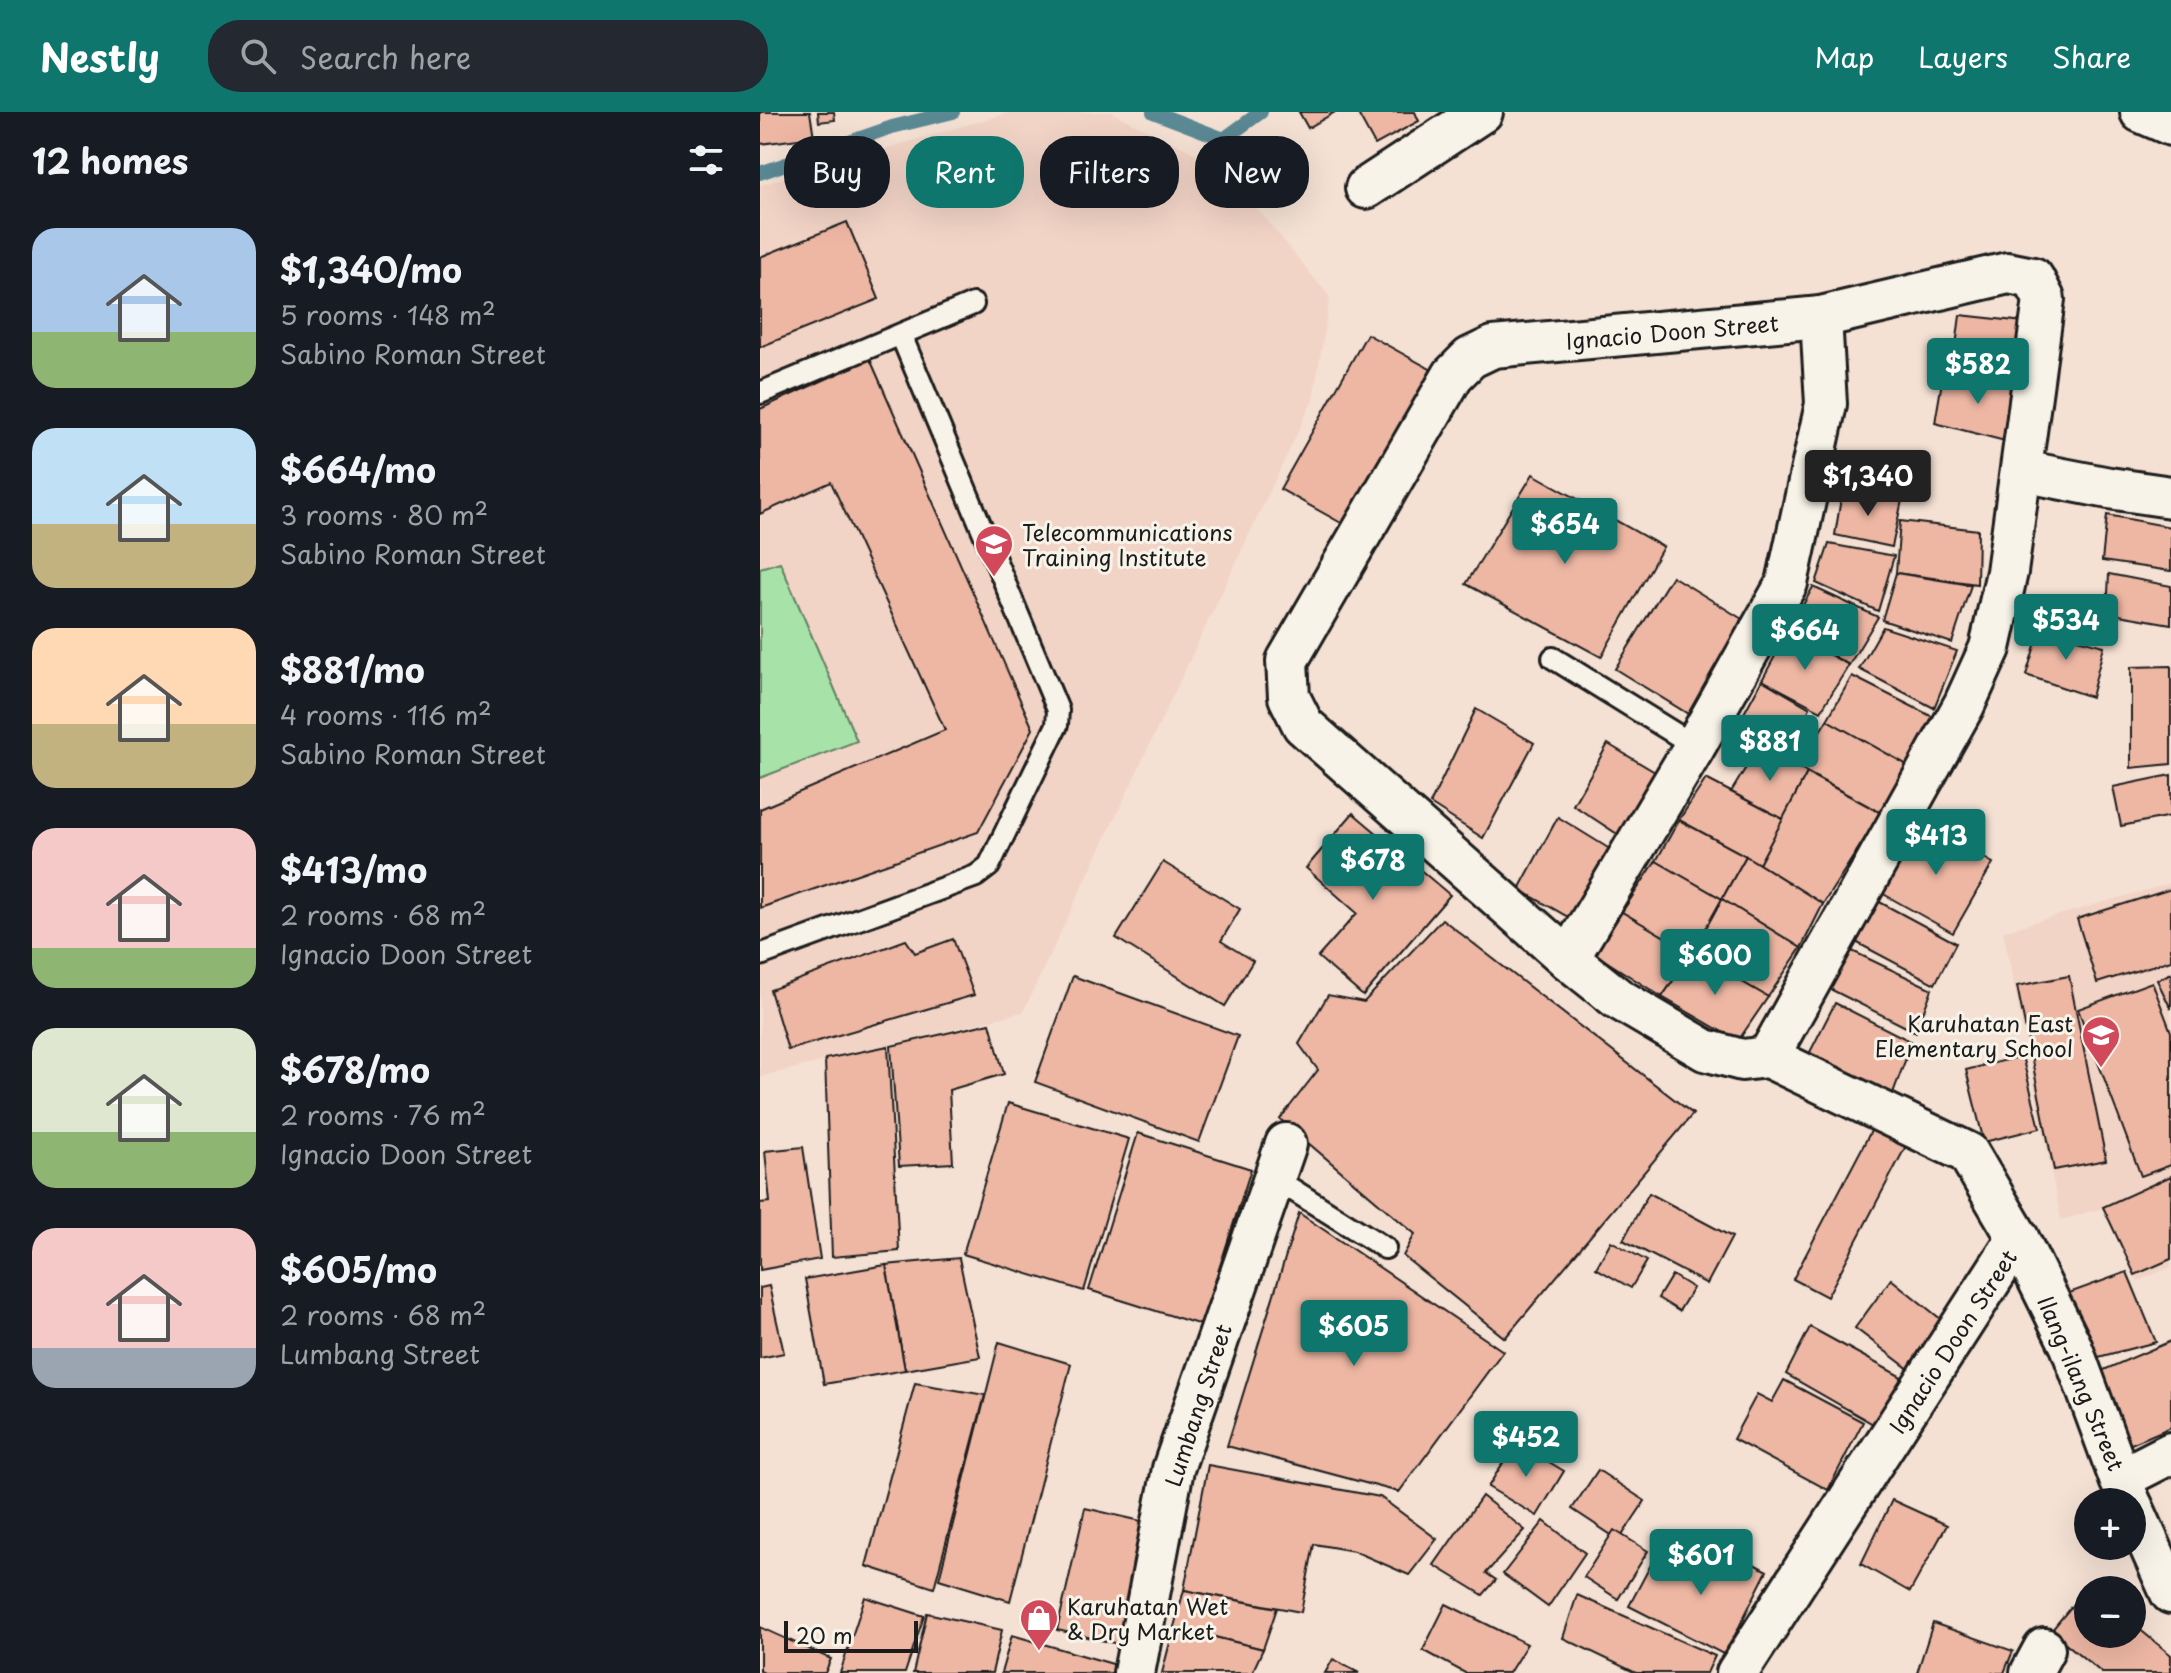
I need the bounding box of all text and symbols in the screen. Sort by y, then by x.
search box [208,20,768,92]
text: Nestly [40,28,160,85]
icon: search [236,34,280,78]
text: Search here [300,34,471,79]
text: Map [1814,35,1874,78]
text: Layers [1918,35,2008,78]
text: Share [2052,35,2131,78]
text: 12 homes [32,134,188,186]
chip: Buy [784,136,890,208]
chip: Rent [906,136,1024,208]
chip: Filters [1040,136,1179,208]
chip: New [1195,136,1309,208]
icon: filters [684,138,728,182]
text: $1,340/mo [280,243,462,295]
icon: home [96,260,192,356]
text: 5 rooms · 148 m² [280,295,496,334]
street label: Ignacio Doon Street [1564,305,1780,357]
text: Sabino Roman Street [280,334,546,373]
pin: $582 [1931,338,2025,406]
text: $582 [1945,344,2011,383]
text: $664/mo [280,443,436,495]
pin: $1,340 [1803,450,1933,518]
text: $1,340 [1823,456,1913,495]
icon: home [96,460,192,556]
text: 3 rooms · 80 m² [280,495,488,534]
pin: $654 [1518,498,1612,566]
text: $654 [1530,504,1600,543]
place label: Telecommunications Training Institute [1022,515,1232,573]
school or university icon: Telecommunications Training Institute [973,523,1015,578]
text: Sabino Roman Street [280,534,546,573]
pin: $534 [2019,594,2113,662]
text: $534 [2032,600,2100,639]
pin: $664 [1758,604,1852,672]
text: $664 [1770,610,1840,649]
text: $881/mo [280,643,425,695]
icon: home [96,660,192,756]
text: 4 rooms · 116 m² [280,695,492,734]
pin: $881 [1723,715,1817,783]
text: $881 [1739,721,1801,760]
text: Sabino Roman Street [280,734,546,773]
pin: $413 [1889,809,1983,877]
text: $413 [1904,815,1968,854]
pin: $678 [1326,834,1420,902]
text: $678 [1340,840,1406,879]
text: $413/mo [280,843,427,895]
icon: home [96,860,192,956]
text: 2 rooms · 68 m² [280,895,486,934]
pin: $600 [1668,929,1762,997]
text: Ignacio Doon Street [280,934,532,973]
text: $600 [1678,935,1752,974]
place label: Karuhatan East Elementary School [1875,1006,2073,1064]
school or university icon: Karuhatan East Elementary School [2080,1014,2122,1069]
text: $678/mo [280,1043,430,1095]
icon: home [96,1060,192,1156]
text: 2 rooms · 76 m² [280,1095,486,1134]
text: Ignacio Doon Street [280,1134,532,1173]
text: $605/mo [280,1243,437,1295]
street label: Ignacio Doon Street [1880,1243,2024,1439]
icon: home [96,1260,192,1356]
street label: Ilang-ilang Street [2030,1290,2134,1476]
text: 2 rooms · 68 m² [280,1295,486,1334]
pin: $605 [1307,1300,1401,1368]
text: $605 [1319,1306,1389,1345]
street label: Lumbang Street [1155,1319,1239,1491]
text: Lumbang Street [280,1334,480,1373]
pin: $452 [1479,1411,1573,1479]
text: $452 [1492,1417,1560,1456]
map controls [2074,1488,2146,1648]
button: + [2074,1488,2146,1560]
pin: $601 [1654,1529,1748,1597]
text: $601 [1668,1535,1734,1574]
button: − [2074,1576,2146,1648]
place label: Karuhatan Wet & Dry Market [1067,1589,1228,1647]
shop icon: Karuhatan Wet & Dry Market [1018,1597,1060,1652]
scale bar [784,1617,918,1653]
text: 20 m [796,1618,853,1651]

